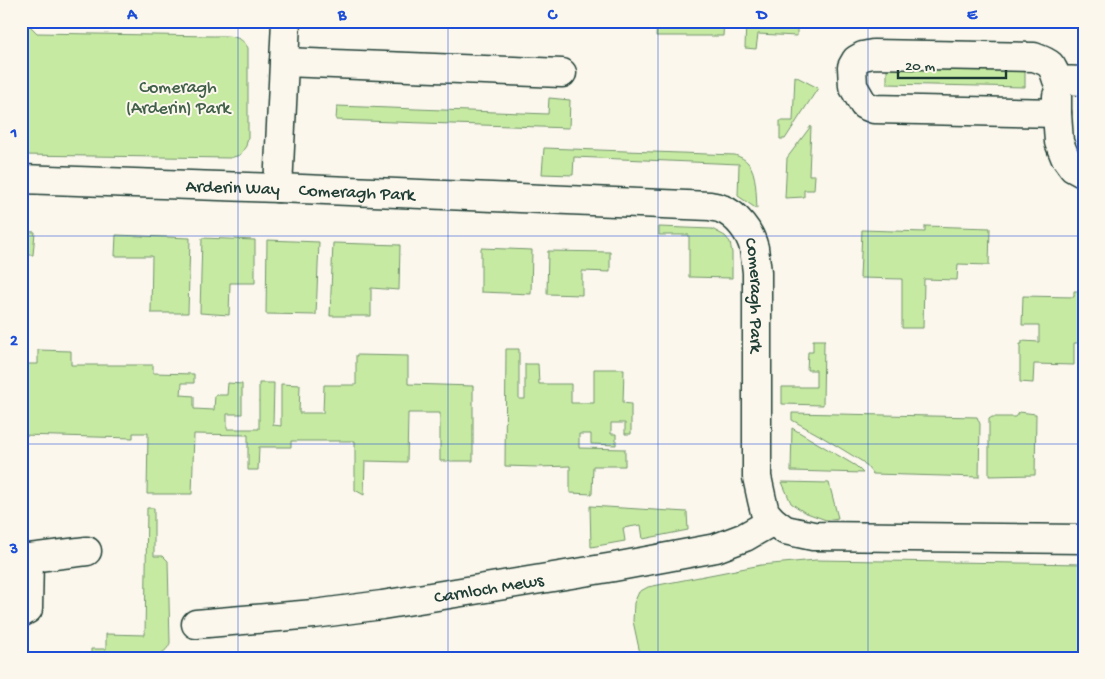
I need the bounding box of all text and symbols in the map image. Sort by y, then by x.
text: A [126,7,138,26]
text: B [337,7,347,26]
text: C [547,7,558,26]
text: D [755,7,768,26]
text: E [967,7,978,26]
scale bar [898,48,1005,80]
text: 20 m [905,58,935,76]
park label: Comeragh (Arderin) Park [126,78,232,120]
text: 1 [10,125,17,144]
street label: Arderin Way [185,177,280,201]
street label: Comeragh Park [298,181,417,207]
street label: Comeragh Park [738,235,765,355]
text: 2 [10,333,18,352]
text: 3 [9,541,18,560]
street label: Carnloch Mews [433,571,547,609]

